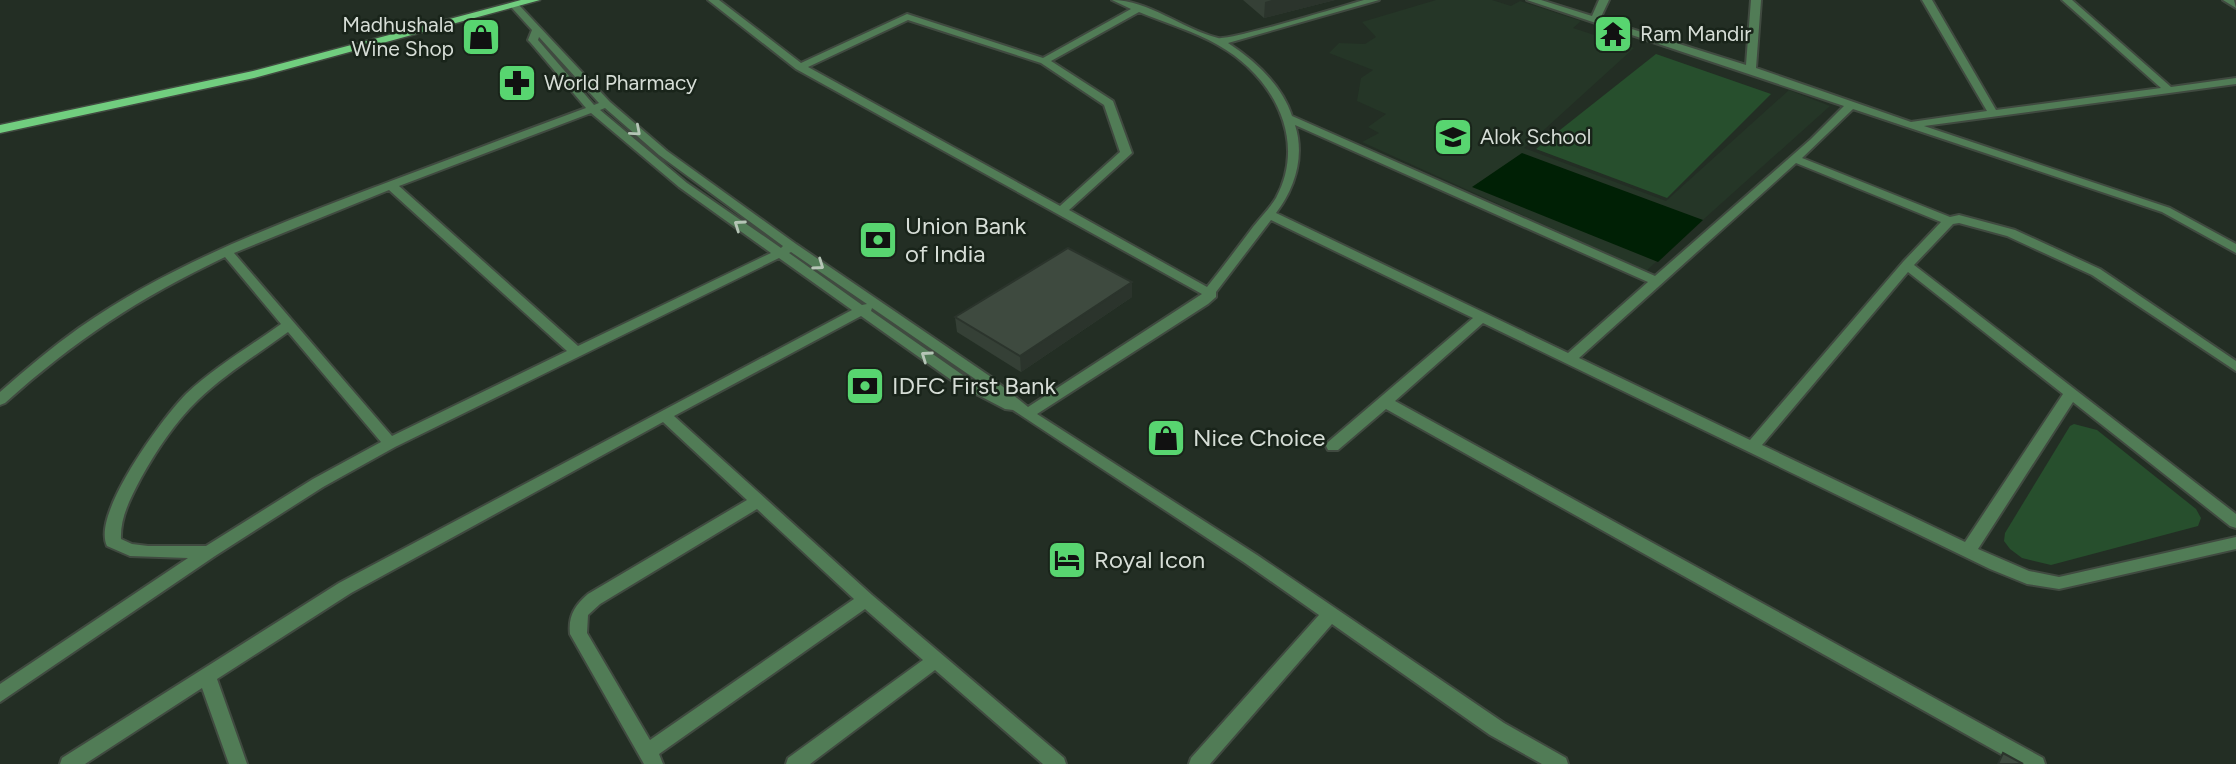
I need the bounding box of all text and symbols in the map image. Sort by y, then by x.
place label: Madhushala Wine Shop [342,12,454,61]
temple icon: Ram Mandir [1592,13,1634,55]
shop icon: Madhushala Wine Shop [460,16,502,58]
place label: Ram Mandir [1640,21,1751,46]
pharmacy icon: World Pharmacy [496,62,538,104]
place label: World Pharmacy [544,70,697,95]
school or university icon: Alok School [1432,116,1474,158]
one-way arrow [628,123,641,135]
place label: Alok School [1480,124,1591,149]
place label: Union Bank of India [905,211,1026,268]
bank icon: Union Bank of India [857,219,899,261]
one-way arrow [734,221,747,234]
one-way arrow [811,257,824,269]
one-way arrow [921,352,934,364]
bank icon: IDFC First Bank [844,365,886,407]
place label: IDFC First Bank [892,371,1056,400]
shop icon: Nice Choice [1145,417,1187,459]
place label: Nice Choice [1193,423,1325,452]
hotel icon: Royal Icon [1046,539,1088,581]
place label: Royal Icon [1094,545,1205,574]

